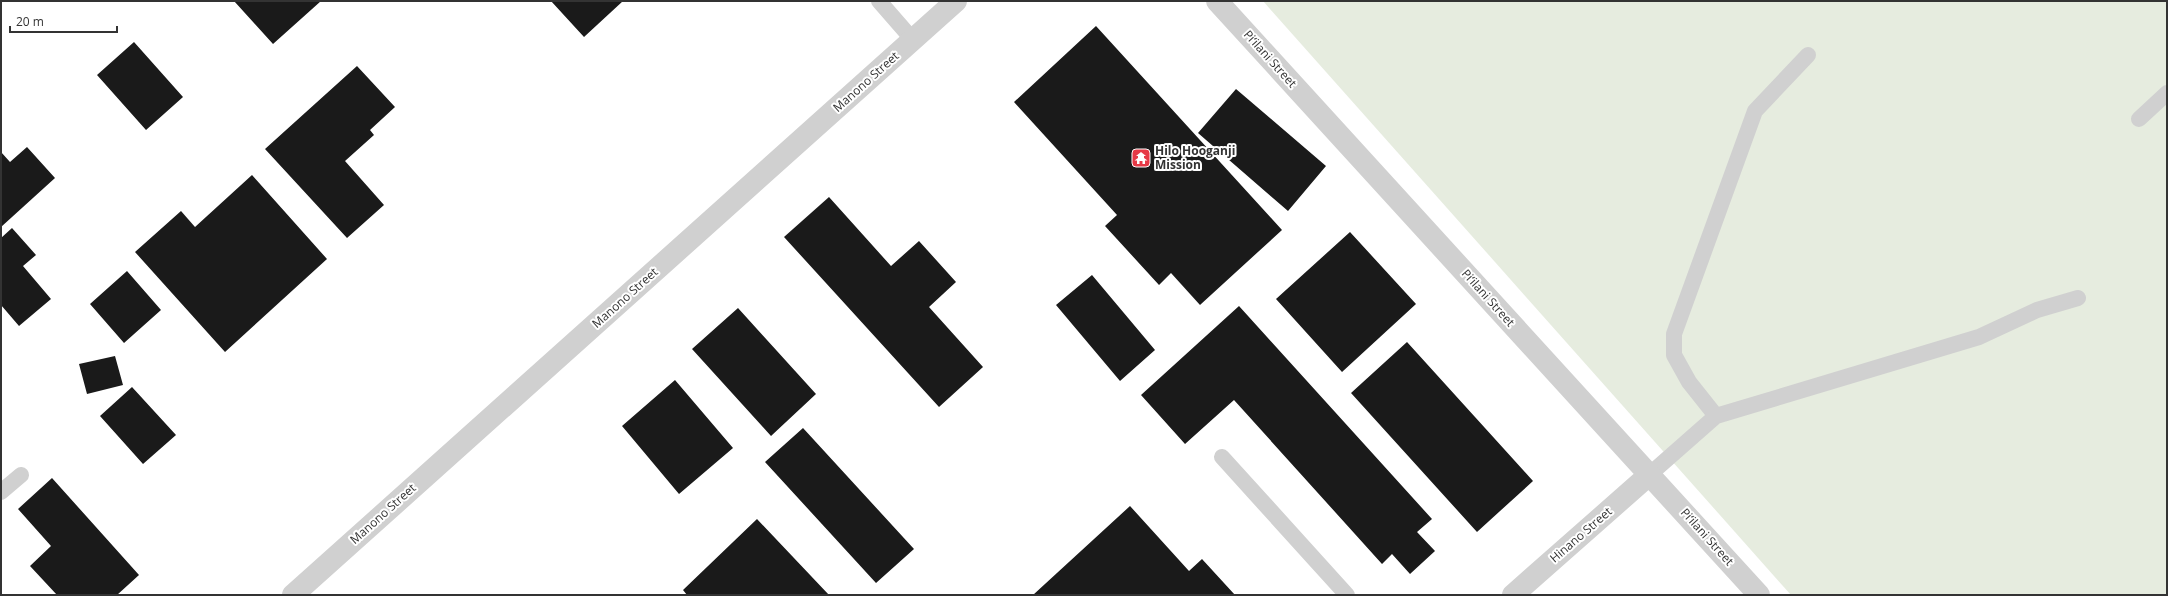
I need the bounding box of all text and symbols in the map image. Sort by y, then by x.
scale bar [10,8,117,34]
text: 20 m [16,13,44,30]
street label: Pi‘ilani Street [1240,26,1301,91]
street label: Manono Street [829,47,902,116]
place label: Hilo Hooganji Mission [1155,142,1235,173]
temple icon: Hilo Hooganji Mission [1130,147,1152,169]
street label: Manono Street [588,263,661,332]
street label: Pi‘ilani Street [1458,265,1519,330]
street label: Manono Street [346,479,419,548]
street label: Hinano Street [1546,503,1615,566]
street label: Pi‘ilani Street [1677,504,1738,569]

